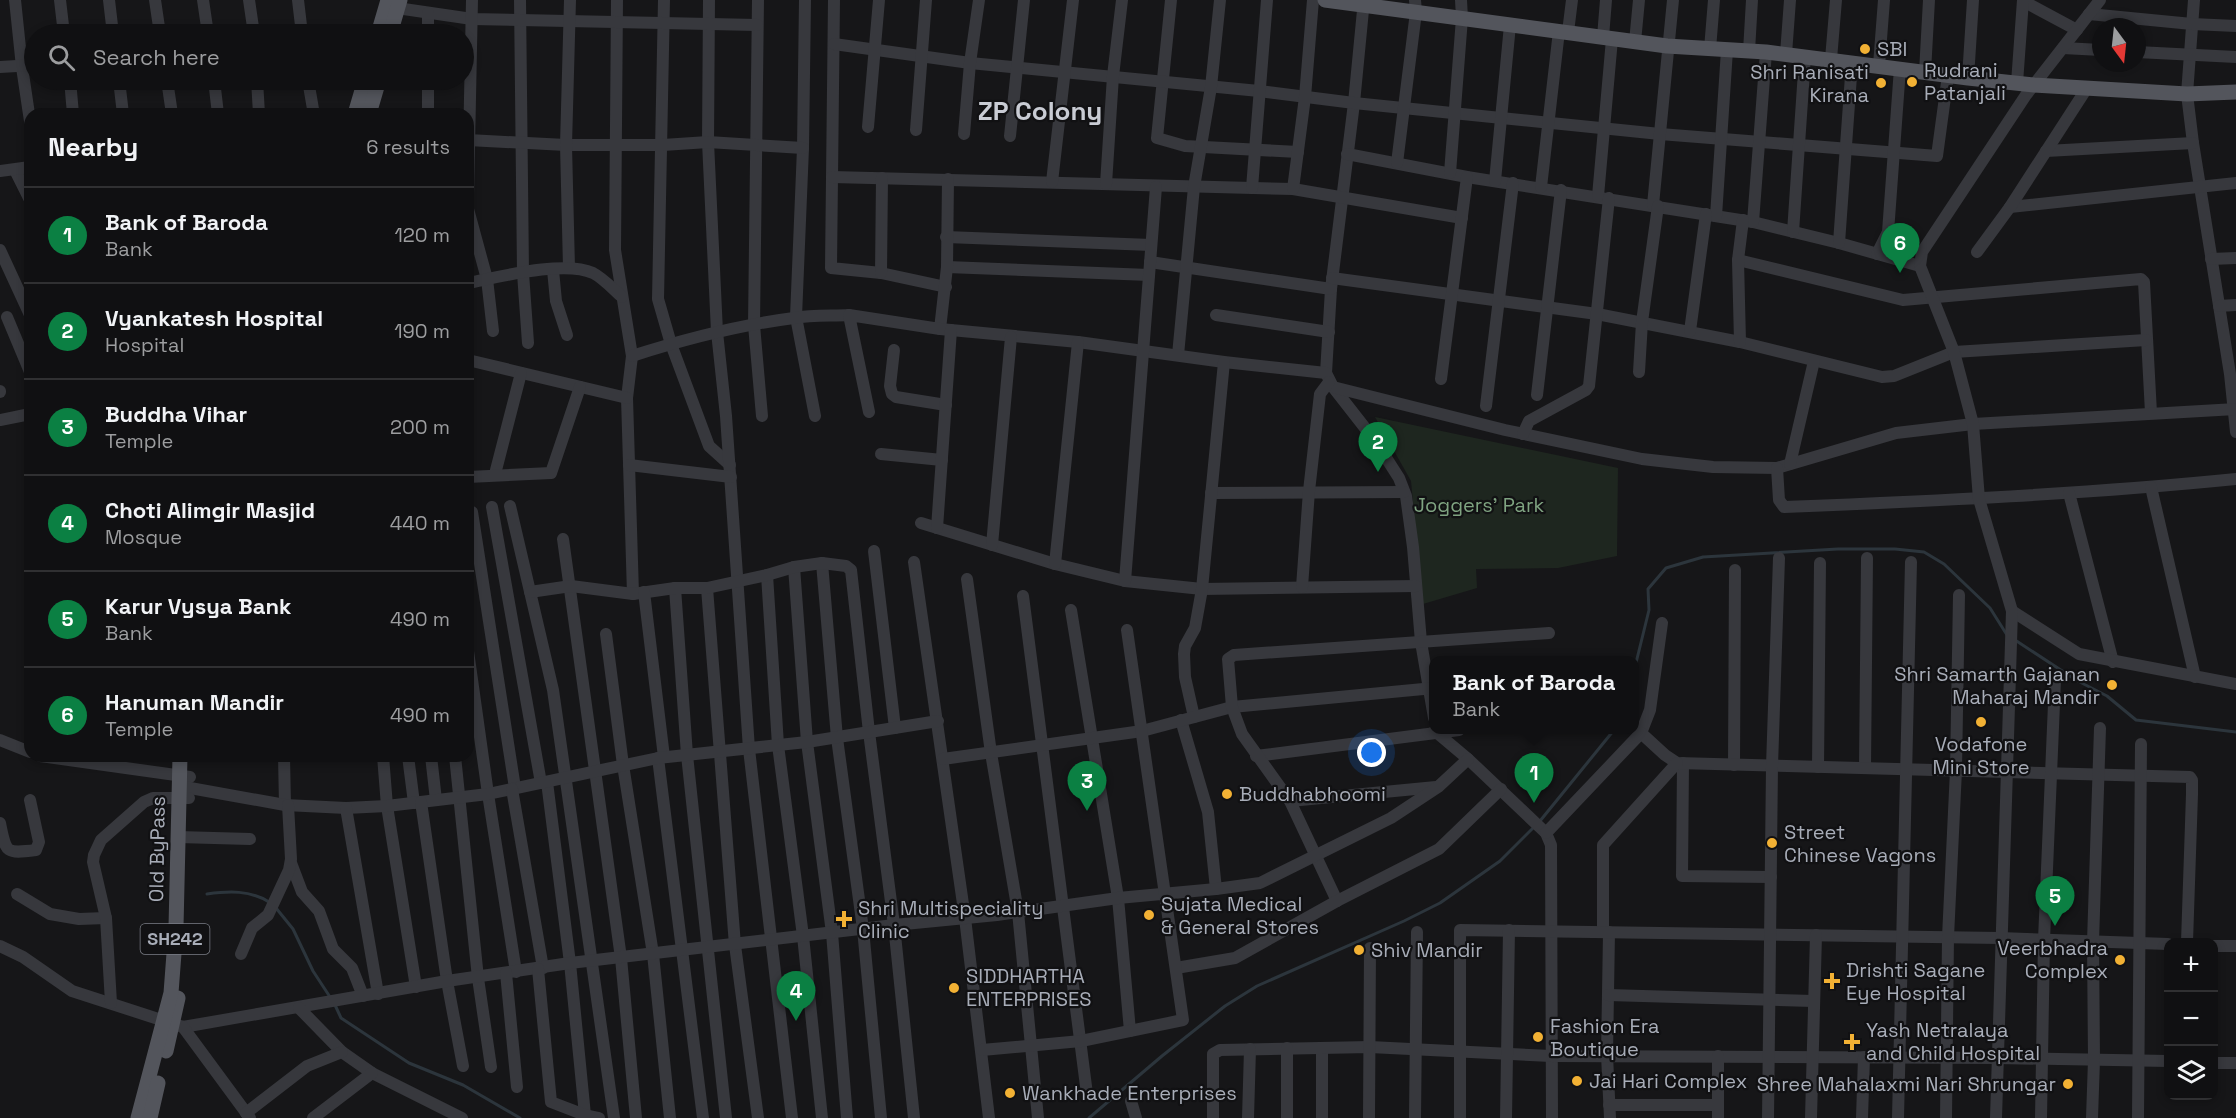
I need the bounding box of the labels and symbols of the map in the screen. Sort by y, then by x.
north arrow [2092,18,2146,72]
place label: SBI [1877,36,1907,62]
marker: SBI [1858,42,1872,56]
place label: Rudrani Patanjali [1924,57,2006,106]
place label: Shri Ranisati Kirana [1750,59,1869,108]
marker: Rudrani Patanjali [1905,75,1919,89]
marker: Shri Ranisati Kirana [1874,76,1888,90]
district label: ZP Colony [978,94,1102,128]
pin: 6 [1880,224,1920,273]
pin: 2 [1358,422,1398,472]
park label: Joggers' Park [1414,492,1545,518]
place label: Shri Samarth Gajanan Maharaj Mandir [1894,661,2100,710]
marker: Shri Samarth Gajanan Maharaj Mandir [2105,678,2119,692]
marker: Vodafone Mini Store [1974,715,1988,729]
place label: Vodafone Mini Store [1933,731,2029,780]
your location [1357,738,1386,767]
pin: 1 [1514,754,1553,803]
pin: 3 [1068,762,1106,811]
place label: Buddhabhoomi [1239,781,1386,807]
marker: Buddhabhoomi [1220,787,1234,801]
street label: Old ByPass [143,796,171,902]
place label: Street Chinese Vagons [1784,819,1936,868]
marker: Street Chinese Vagons [1765,836,1779,850]
pin: 5 [2036,876,2074,926]
place label: Sujata Medical & General Stores [1161,891,1319,940]
place label: Shri Multispeciality Clinic [858,895,1044,944]
marker: Sujata Medical & General Stores [1142,908,1156,922]
marker: Shri Multispeciality Clinic [835,910,853,928]
road number: SH242 [140,924,210,954]
place label: Veerbhadra Complex [1997,935,2108,984]
place label: Shiv Mandir [1371,937,1483,963]
marker: Shiv Mandir [1352,943,1366,957]
marker: Veerbhadra Complex [2113,953,2127,967]
place label: Drishti Sagane Eye Hospital [1846,957,1985,1006]
place label: SIDDHARTHA ENTERPRISES [966,963,1091,1012]
pin: 4 [776,972,816,1021]
marker: Drishti Sagane Eye Hospital [1823,972,1841,990]
marker: SIDDHARTHA ENTERPRISES [947,981,961,995]
place label: Fashion Era Boutique [1550,1013,1660,1062]
place label: Yash Netralaya and Child Hospital [1866,1017,2040,1066]
marker: Fashion Era Boutique [1531,1030,1545,1044]
marker: Yash Netralaya and Child Hospital [1843,1033,1861,1051]
place label: Jai Hari Complex [1589,1068,1747,1094]
place label: Shree Mahalaxmi Nari Shrungar [1757,1071,2056,1097]
marker: Jai Hari Complex [1570,1074,1584,1088]
marker: Shree Mahalaxmi Nari Shrungar [2061,1077,2075,1091]
place label: Wankhade Enterprises [1022,1080,1237,1106]
marker: Wankhade Enterprises [1003,1086,1017,1100]

